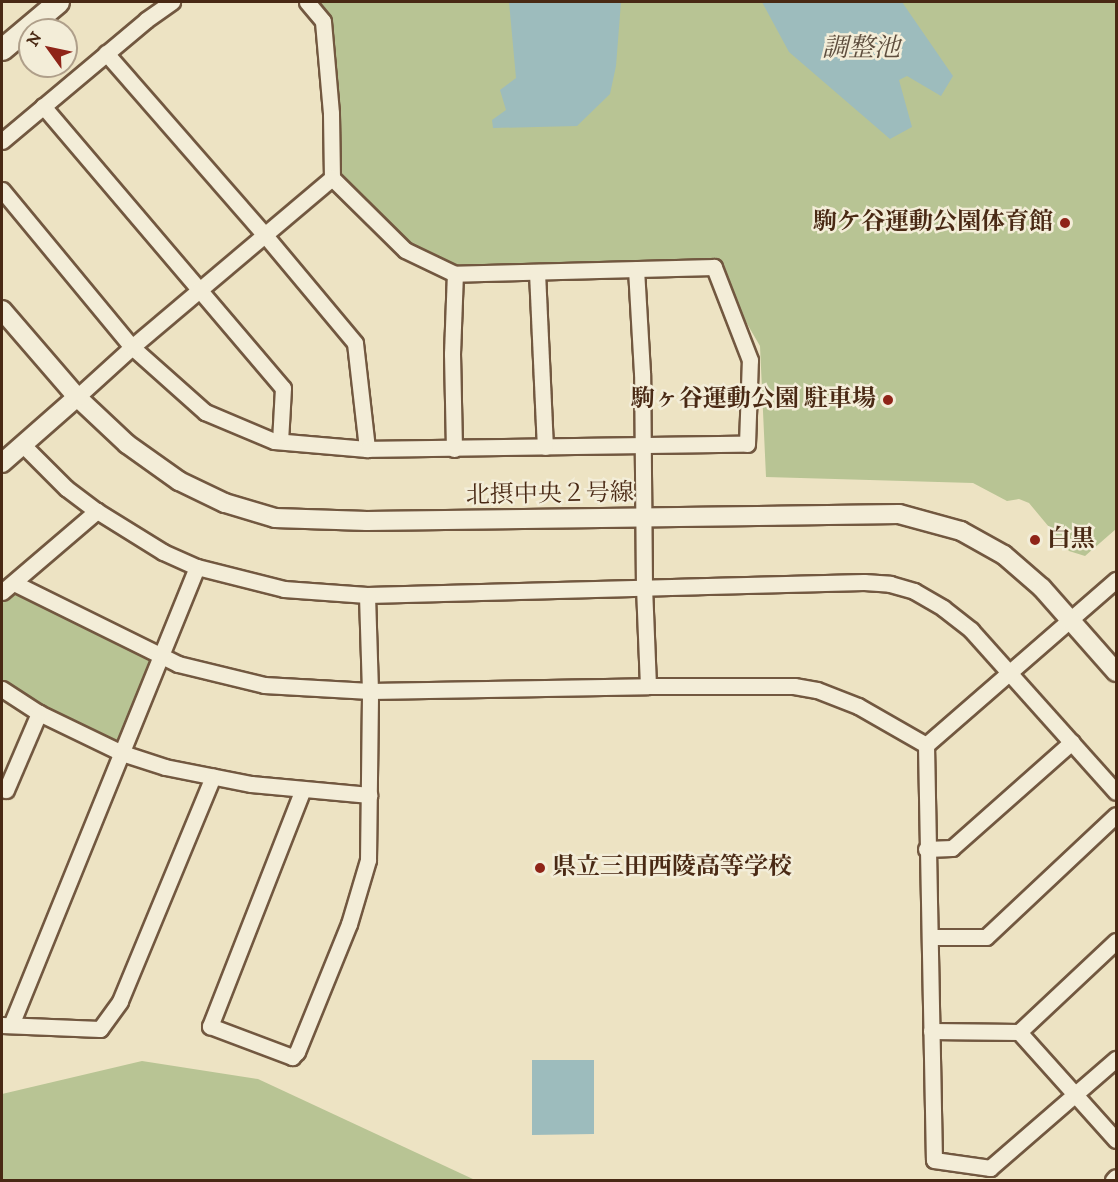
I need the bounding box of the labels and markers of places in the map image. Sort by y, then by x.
place label: 駒ケ谷運動公園体育館 [813,209,1053,237]
marker: 駒ケ谷運動公園体育館 [1058,216,1072,230]
place label: 駒ヶ谷運動公園 駐車場 [631,386,876,414]
marker: 駒ヶ谷運動公園 駐車場 [881,393,895,407]
place label: 白黒 [1047,526,1095,554]
marker: 白黒 [1028,533,1042,547]
place label: 県立三田西陵高等学校 [552,854,792,882]
marker: 県立三田西陵高等学校 [533,861,547,875]

